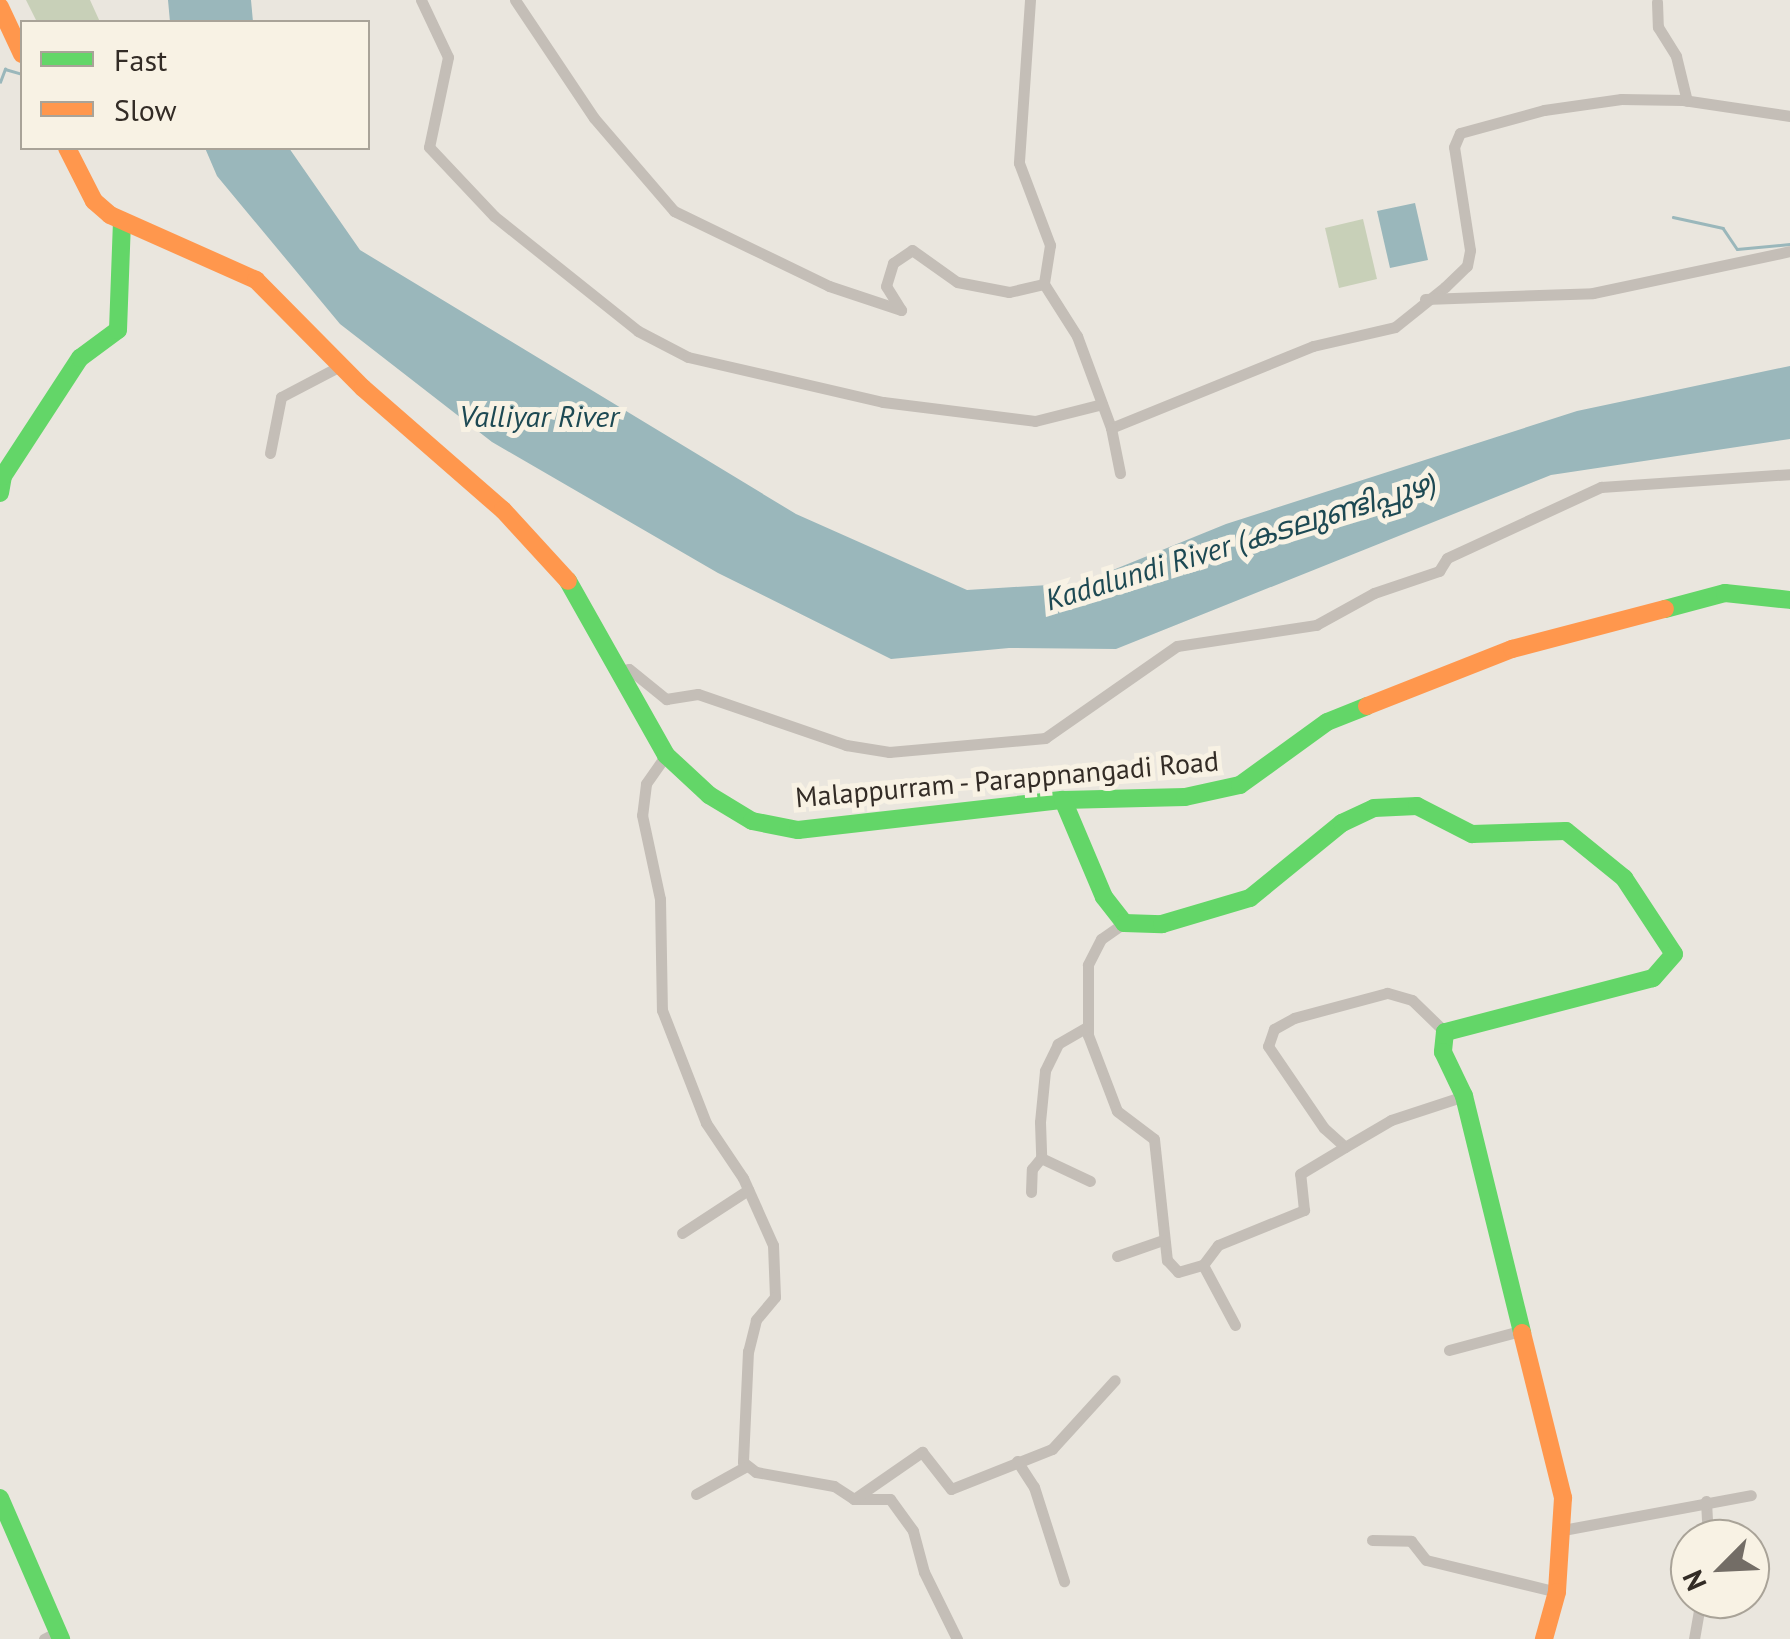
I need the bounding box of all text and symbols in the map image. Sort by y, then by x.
legend [20,20,370,150]
text: Fast [114,40,167,79]
text: Slow [114,90,177,129]
water label: Valliyar River [459,398,619,434]
water label: Kadalundi River (കടലുണ്ടിപ്പുഴ) [1041,464,1441,618]
street label: Malappurram - Parappnangadi Road [792,744,1222,814]
north arrow [1670,1519,1770,1619]
text: N [1673,1565,1715,1597]

